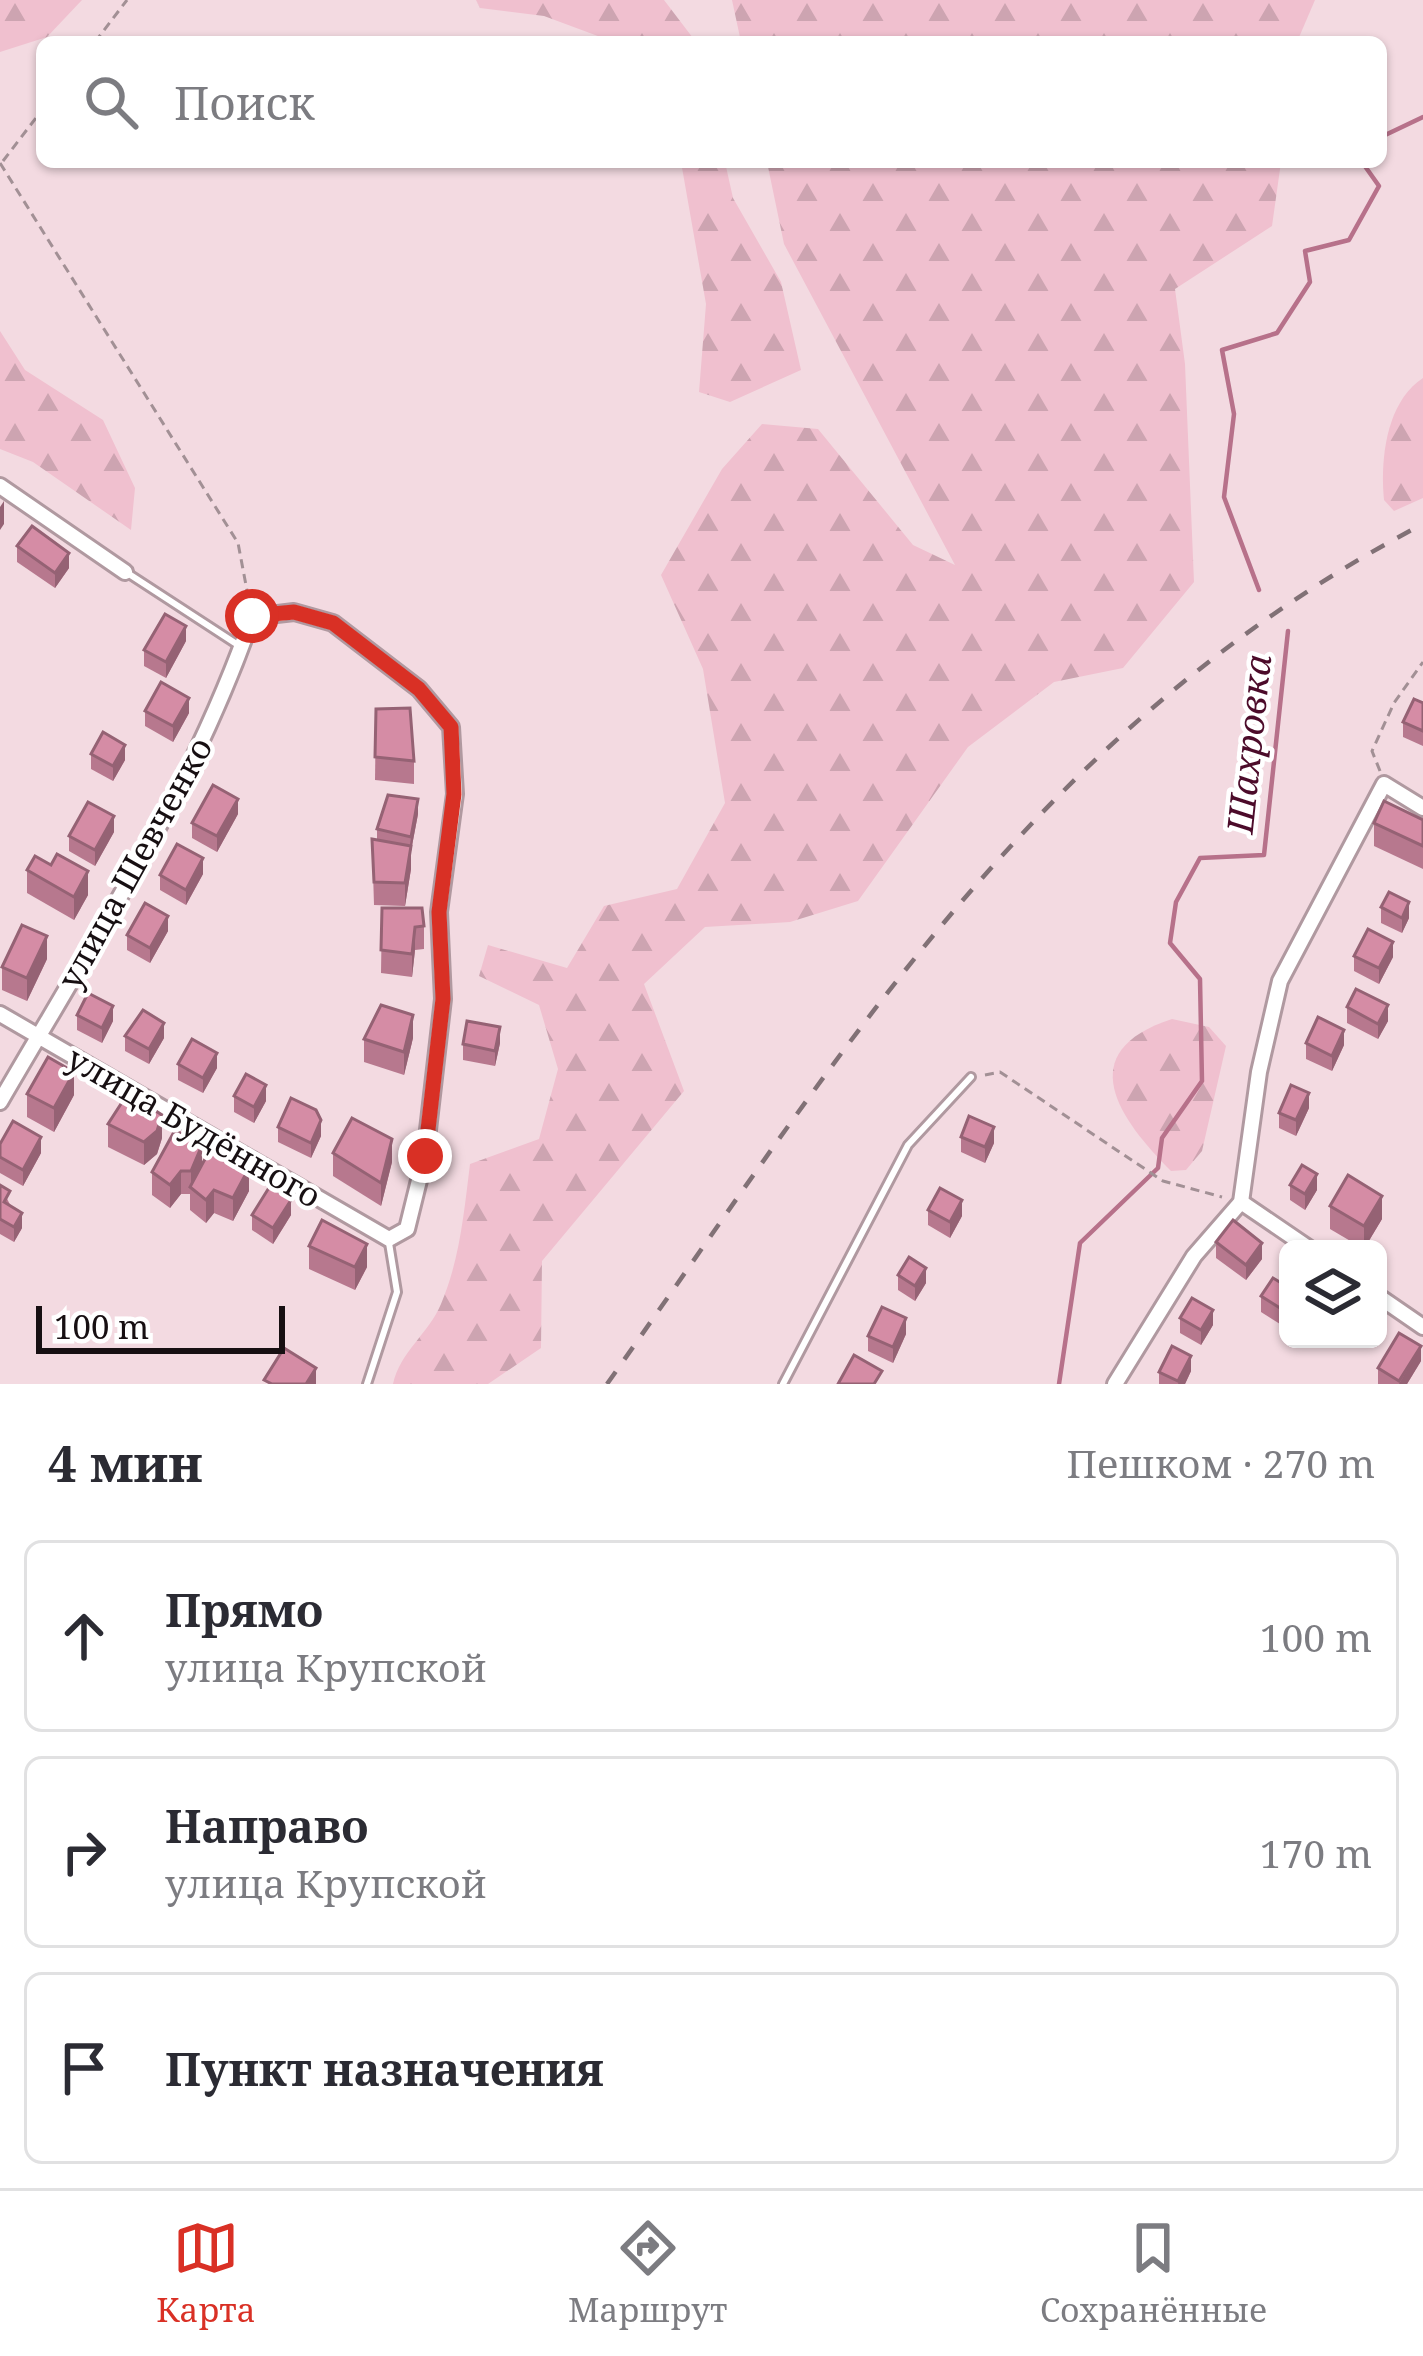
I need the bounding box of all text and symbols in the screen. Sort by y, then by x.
search box [36,36,1387,168]
icon: search [78,69,144,135]
text: Поиск [174,72,315,133]
route start [225,589,279,643]
water label: Шахровка [1215,652,1282,837]
street label: улица Шевченко [47,729,222,997]
street label: улица Будённого [59,1036,329,1218]
route end [398,1129,452,1183]
map controls [1279,1240,1387,1348]
button: layers [1279,1240,1387,1348]
scale bar [36,1300,285,1353]
text: 100 m [54,1304,149,1349]
text: 4 мин [48,1427,203,1497]
text: Пешком · 270 m [1066,1436,1375,1489]
text: Прямо [165,1579,323,1640]
icon: ahead [51,1603,117,1669]
text: 100 m [1260,1610,1372,1663]
text: улица Крупской [165,1640,487,1693]
text: Направо [165,1795,368,1856]
icon: right [51,1819,117,1885]
text: 170 m [1260,1826,1372,1879]
text: улица Крупской [165,1856,487,1909]
icon: arrive [51,2035,117,2101]
text: Пункт назначения [165,2038,604,2099]
tab: Карта [156,2215,256,2332]
tab: Маршрут [568,2215,728,2332]
tab: Сохранённые [1040,2215,1267,2332]

